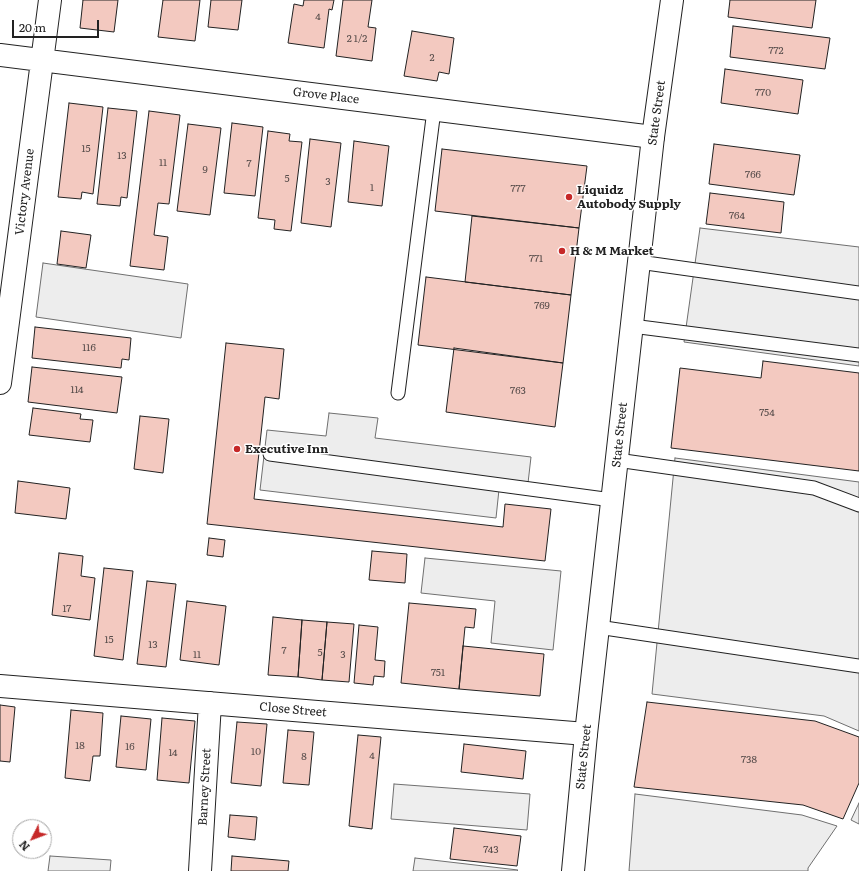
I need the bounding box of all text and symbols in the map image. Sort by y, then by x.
house number: 4 [315,11,321,23]
scale bar [14,12,101,38]
text: 20 m [19,18,46,36]
house number: 2 1/2 [347,33,367,45]
house number: 772 [768,45,784,57]
house number: 2 [429,52,435,64]
street label: State Street [645,79,669,147]
street label: Grove Place [292,85,360,107]
house number: 770 [755,87,771,99]
house number: 15 [81,143,91,155]
street label: Victory Avenue [13,148,37,236]
house number: 13 [117,150,127,162]
house number: 11 [159,157,167,169]
house number: 7 [246,158,252,170]
house number: 9 [202,164,208,176]
house number: 766 [745,169,761,181]
house number: 5 [284,173,290,185]
house number: 3 [325,176,331,188]
house number: 1 [370,182,374,194]
house number: 777 [510,183,526,195]
place label: Liquidz Autobody Supply [577,183,681,211]
marker: Liquidz Autobody Supply [564,192,574,202]
house number: 764 [729,210,745,222]
place label: H & M Market [570,244,654,258]
marker: H & M Market [557,246,567,256]
house number: 771 [529,253,543,265]
house number: 769 [534,300,550,312]
house number: 116 [82,342,96,354]
house number: 114 [70,384,84,396]
house number: 763 [510,385,526,397]
street label: State Street [609,402,631,468]
house number: 754 [759,407,775,419]
place label: Executive Inn [245,442,328,456]
marker: Executive Inn [232,444,242,454]
house number: 17 [63,603,71,615]
house number: 15 [104,634,114,646]
house number: 13 [148,639,158,651]
house number: 7 [281,645,287,657]
house number: 5 [317,647,323,659]
house number: 11 [193,649,201,661]
house number: 3 [340,649,346,661]
house number: 751 [431,667,445,679]
street label: Close Street [259,700,327,720]
street label: State Street [573,724,595,790]
house number: 18 [75,740,85,752]
house number: 16 [125,741,135,753]
house number: 10 [251,746,261,758]
house number: 14 [168,747,178,759]
street label: Barney Street [196,748,214,826]
house number: 4 [369,750,375,762]
house number: 8 [301,751,307,763]
house number: 738 [741,754,757,766]
north arrow [12,819,52,859]
text: N [15,838,33,855]
house number: 743 [483,844,499,856]

